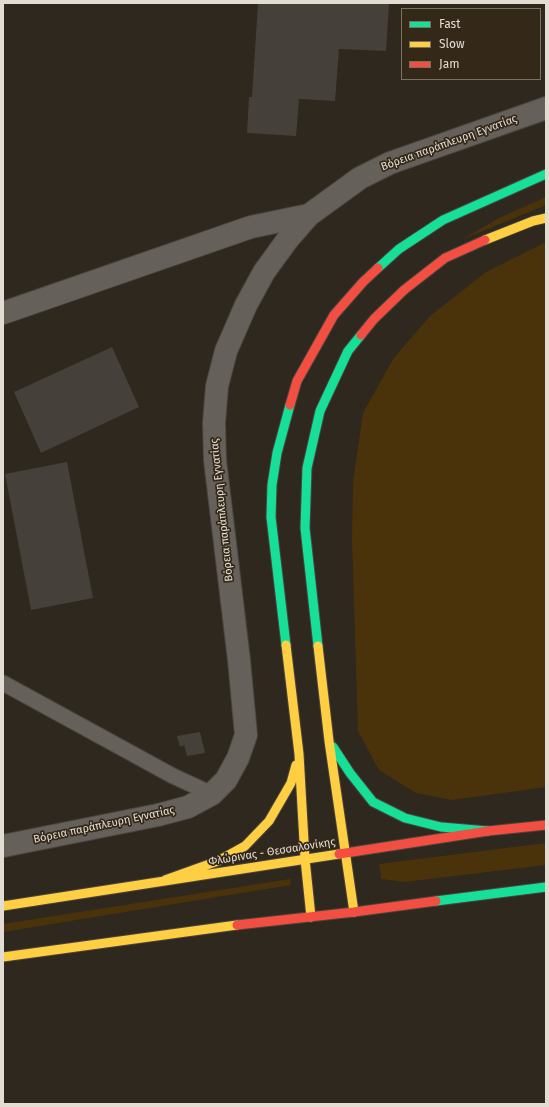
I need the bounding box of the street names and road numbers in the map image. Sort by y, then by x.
street label: Βόρεια παράπλευρη Εγνατίας [379,112,519,174]
street label: Βόρεια παράπλευρη Εγνατίας [208,438,236,582]
street label: Βόρεια παράπλευρη Εγνατίας [32,804,176,846]
street label: Φλώρινας - Θεσσαλονίκης [208,835,336,869]

